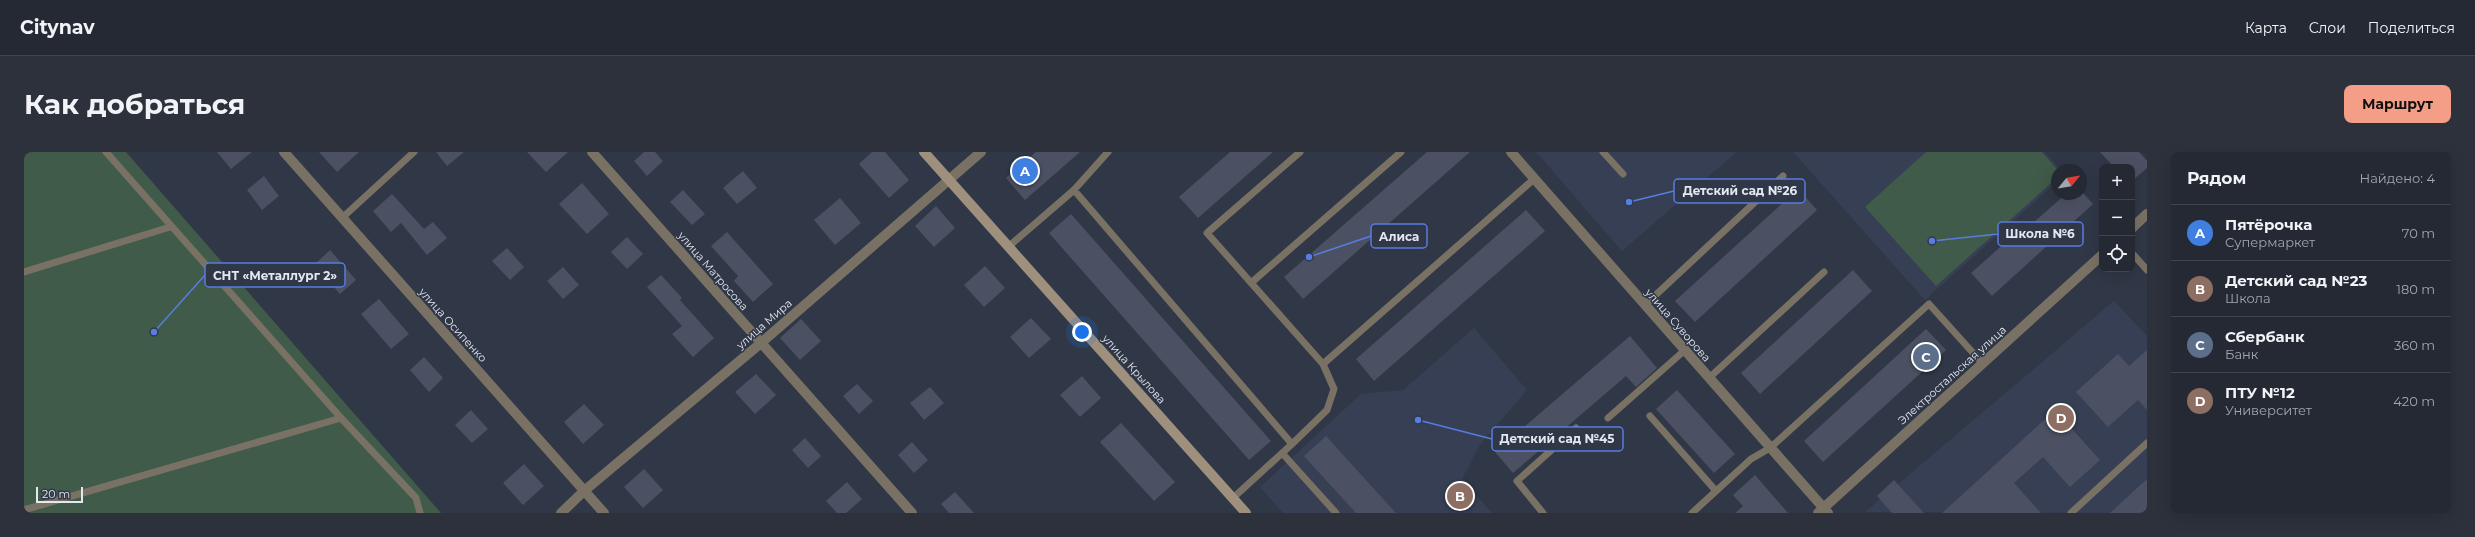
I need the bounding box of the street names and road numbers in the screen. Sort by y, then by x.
street label: улица Матросова [674,228,751,313]
street label: улица Осипенко [415,284,490,365]
street label: улица Суворова [1642,285,1714,365]
street label: улица Мира [732,296,795,353]
street label: Электростальская улица [1895,323,2009,427]
street label: улица Крылова [1099,331,1169,406]

